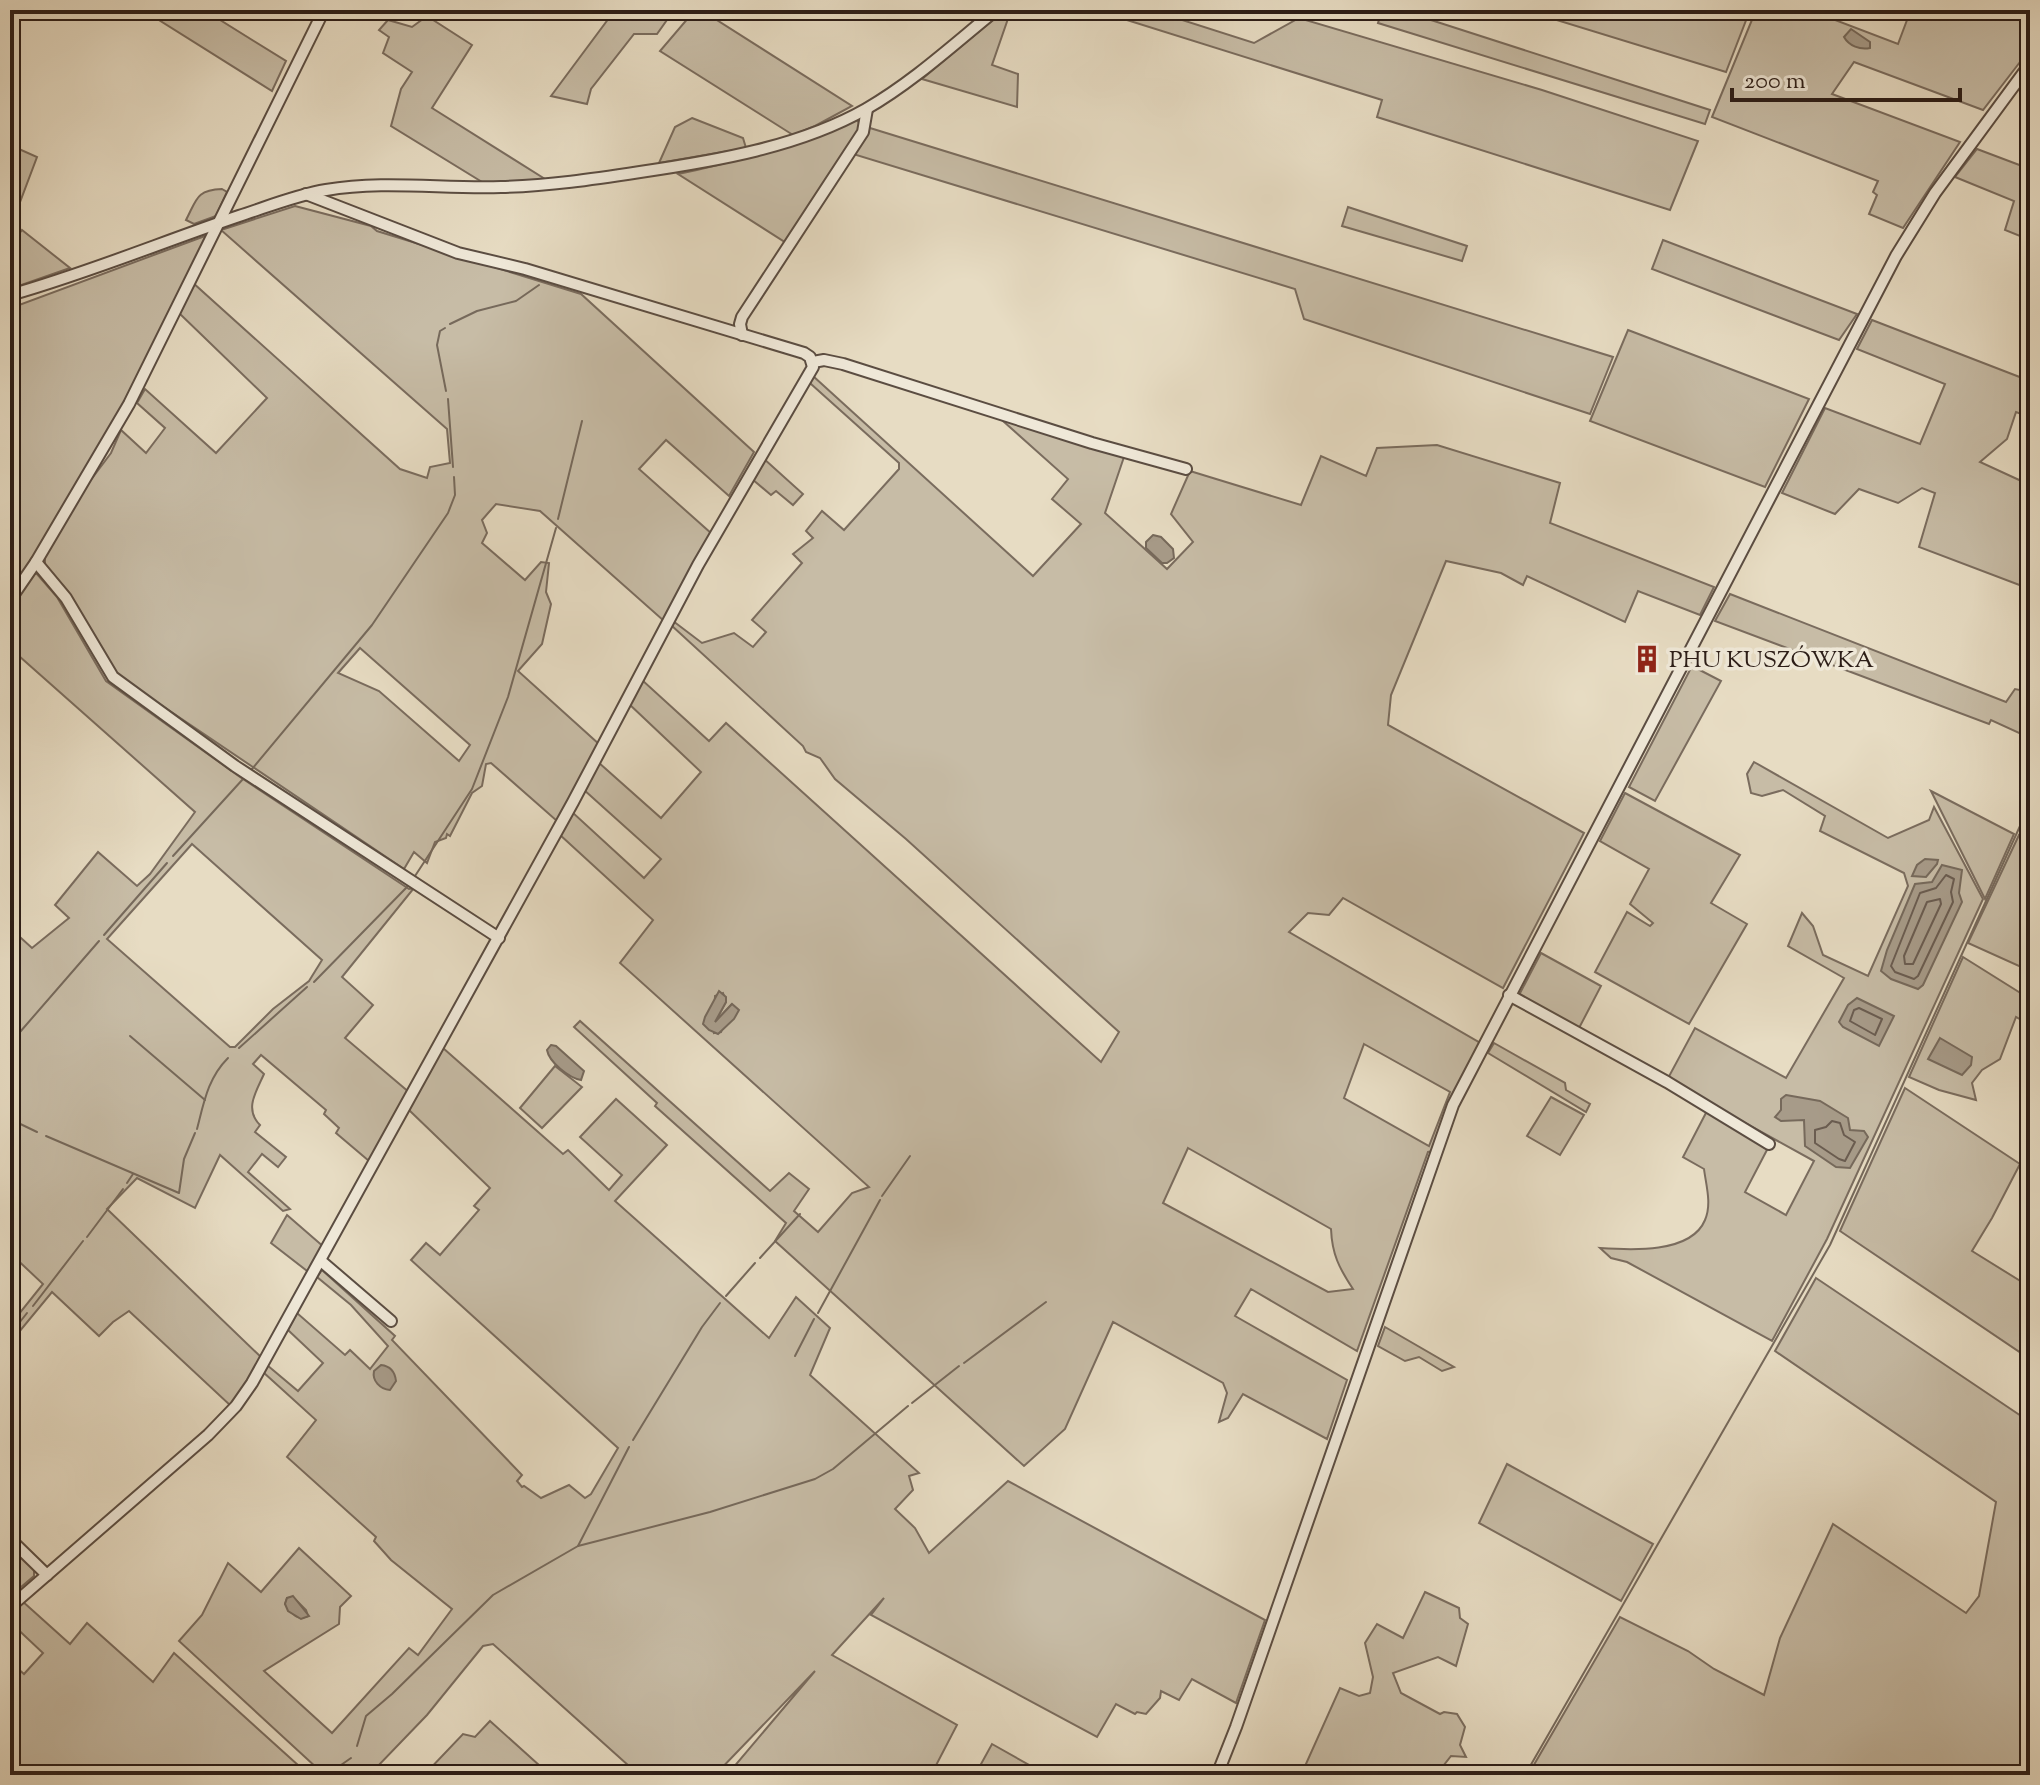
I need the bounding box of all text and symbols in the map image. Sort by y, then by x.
scale bar [1732,52,1960,102]
text: 200 m [1744,65,1806,99]
building icon: PHU KUSZÓWKA [1632,644,1662,674]
place label: PHU KUSZÓWKA [1669,644,1874,678]

